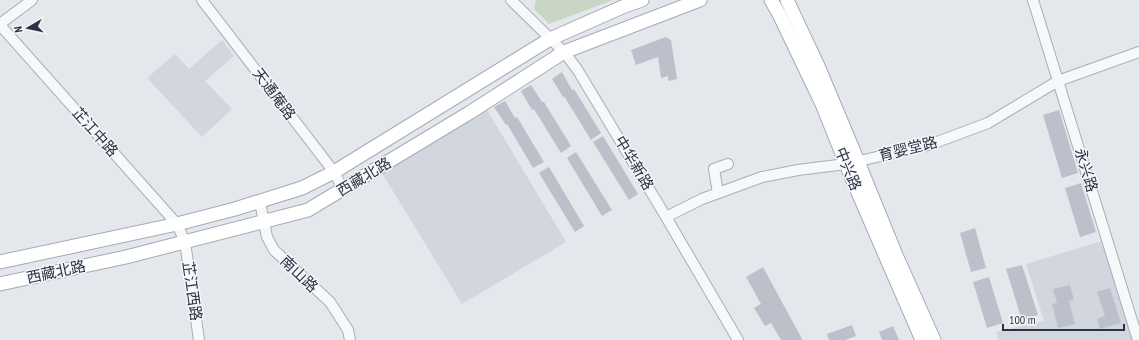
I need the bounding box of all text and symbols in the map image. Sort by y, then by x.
north arrow [8,8,48,48]
text: N [11,25,26,34]
street label: 天通庵路 [249,64,300,123]
street label: 芷江中路 [68,103,123,160]
street label: 中华新路 [611,132,658,193]
street label: 育婴堂路 [876,132,939,165]
street label: 中兴路 [831,144,866,193]
street label: 永兴路 [1071,146,1102,194]
street label: 西藏北路 [333,153,394,200]
street label: 南山路 [277,251,322,296]
street label: 西藏北路 [25,256,87,287]
street label: 芷江西路 [179,260,206,322]
scale bar [1003,306,1124,332]
text: 100 m [1009,312,1036,327]

